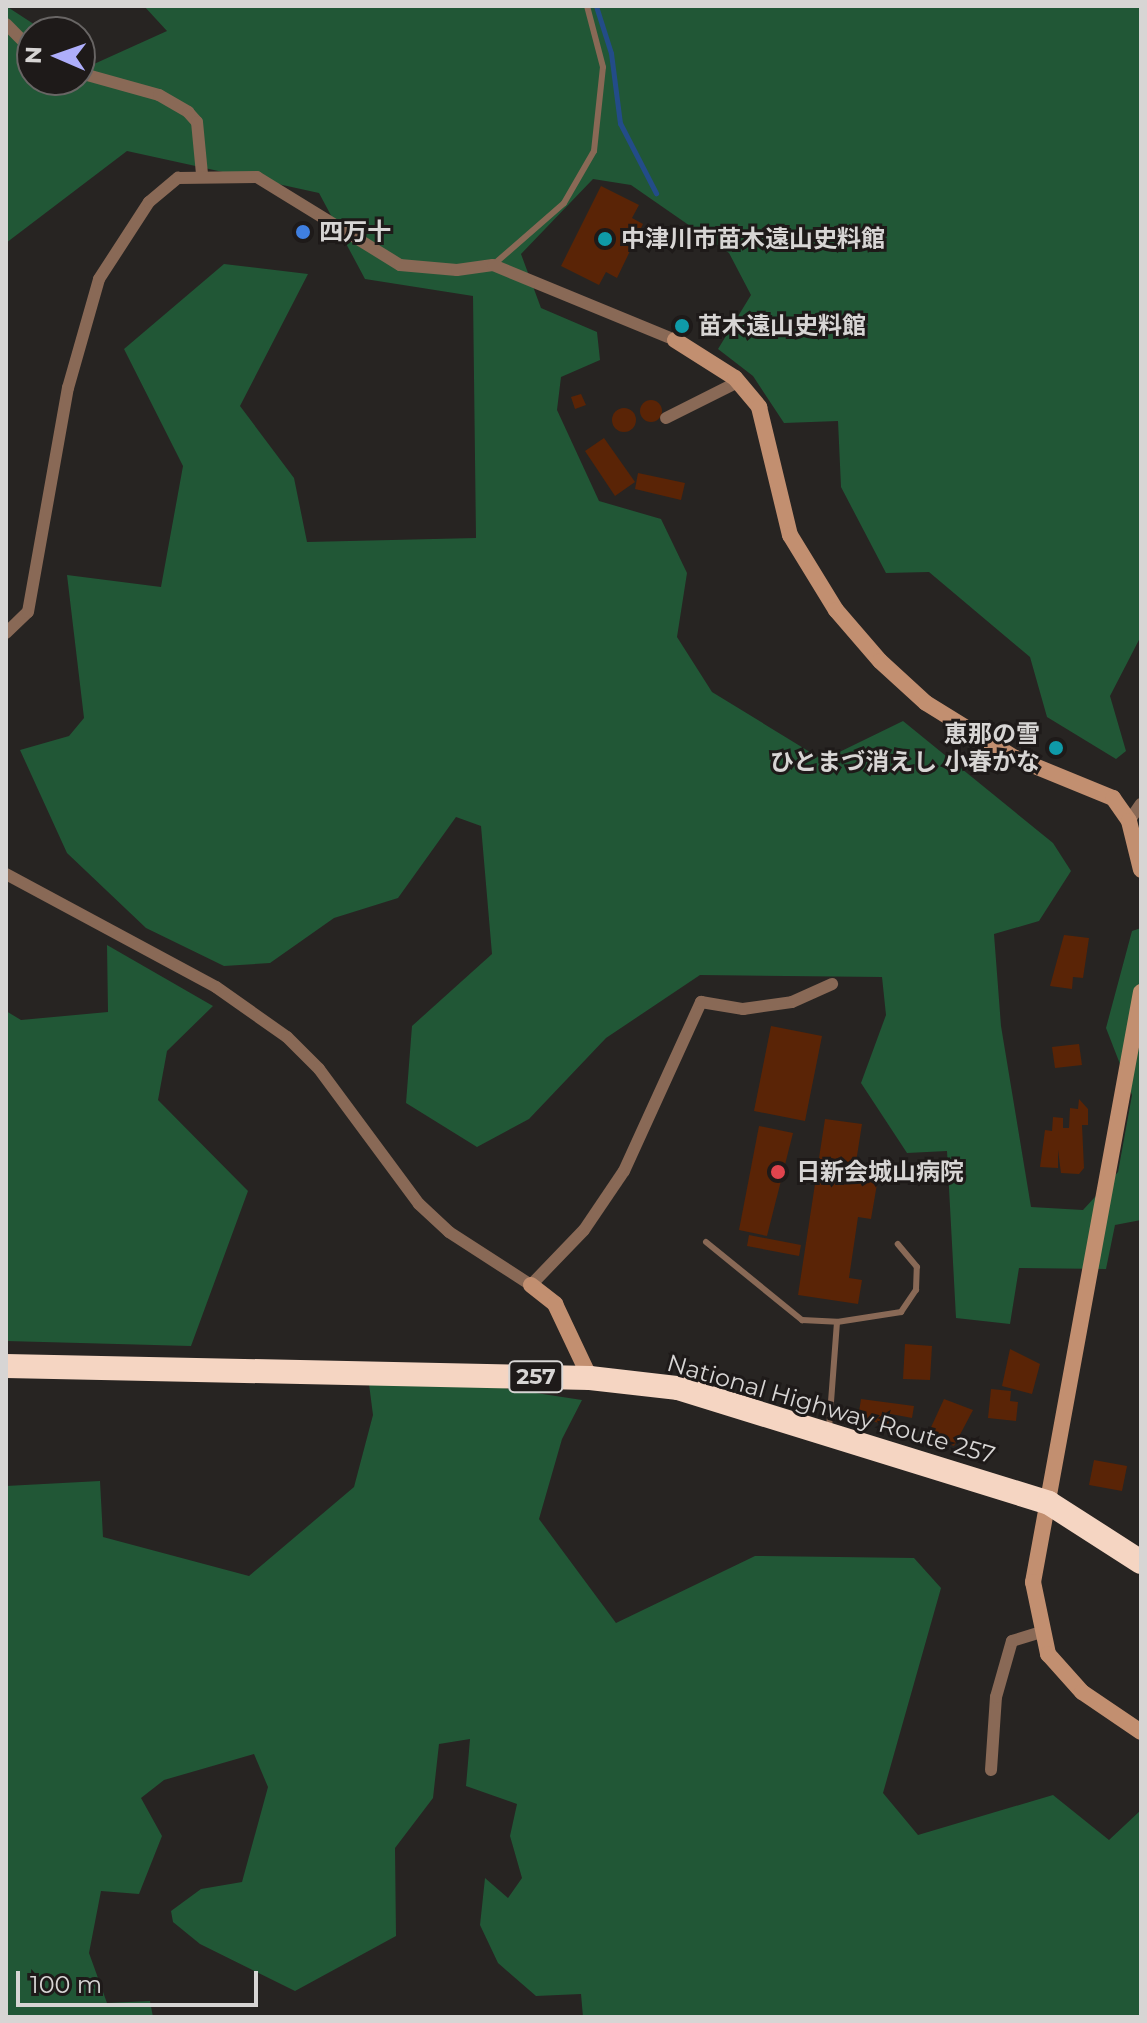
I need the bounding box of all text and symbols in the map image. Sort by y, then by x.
north arrow [16,16,96,96]
text: N [20,46,47,65]
place label: 四万十 [319,218,391,246]
marker: 四万十 [294,223,312,241]
place label: 中津川市苗木遠山史料館 [621,225,885,253]
marker: 中津川市苗木遠山史料館 [596,230,614,248]
place label: 苗木遠山史料館 [698,312,866,340]
marker: 苗木遠山史料館 [673,317,691,335]
place label: 恵那の雪 ひとまづ消えし 小春かな [769,720,1040,776]
marker: 恵那の雪 ひとまづ消えし 小春かな [1047,739,1065,757]
place label: 日新会城山病院 [796,1158,964,1186]
marker: 日新会城山病院 [767,1161,789,1183]
street label: National Highway Route 257 [664,1348,998,1470]
road number: 257 [508,1359,564,1395]
scale bar [20,1955,262,2005]
text: 100 m [30,1970,102,1999]

